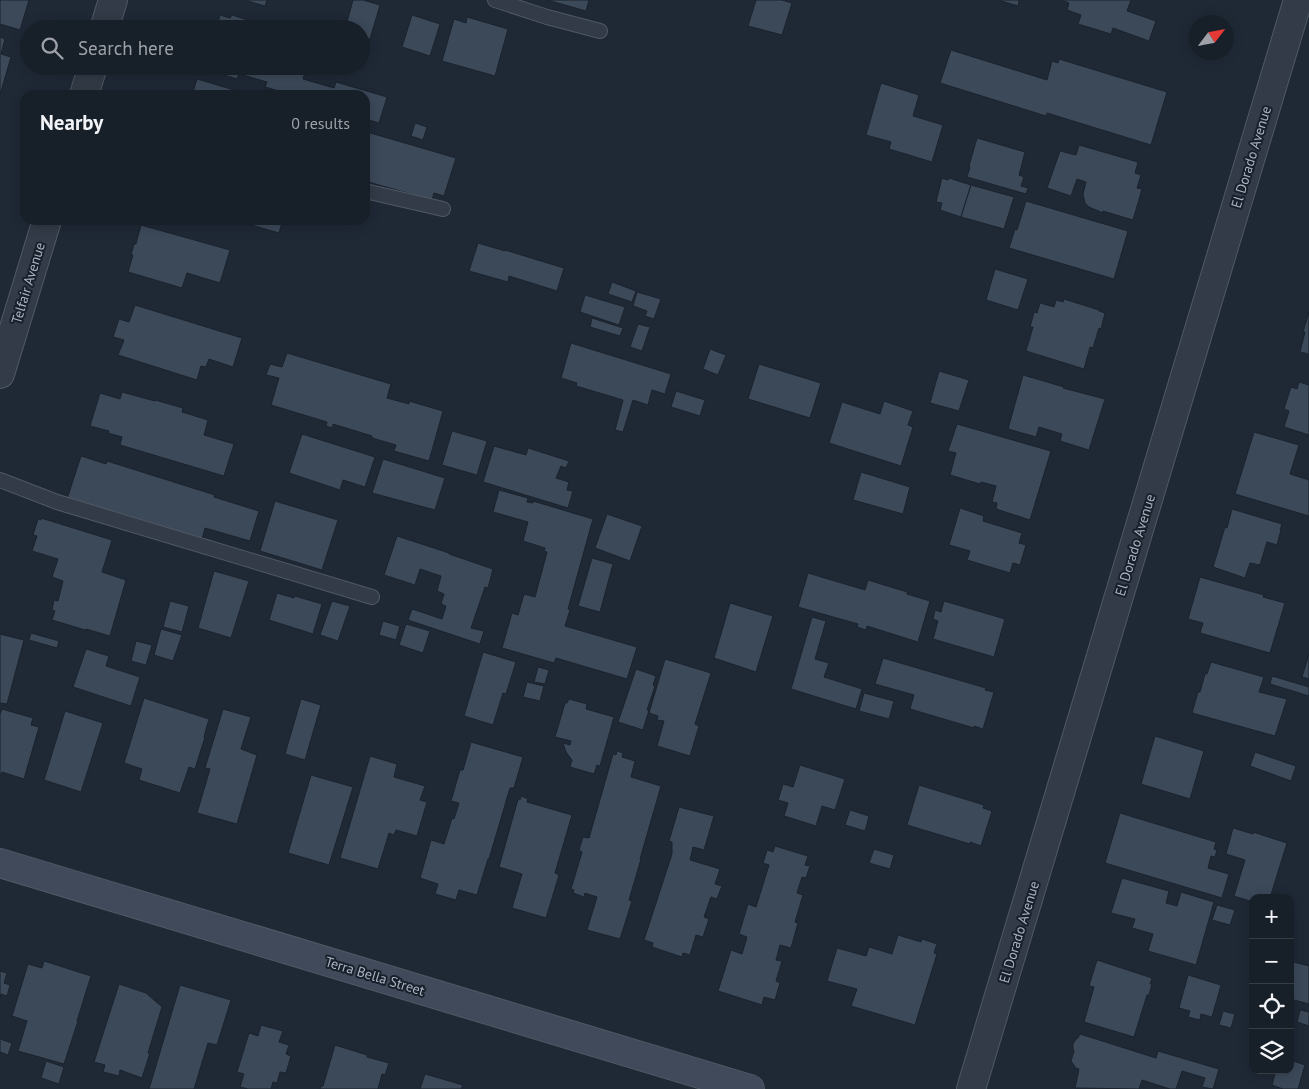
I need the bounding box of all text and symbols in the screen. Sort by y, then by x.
north arrow [1189,15,1234,60]
search box [20,20,370,75]
icon: search [38,34,66,62]
text: Search here [78,36,174,60]
street label: El Dorado Avenue [1227,104,1275,210]
text: Nearby [40,109,103,136]
text: 0 results [291,113,350,133]
street label: Telfair Avenue [7,240,49,326]
street label: El Dorado Avenue [1111,492,1159,598]
street label: El Dorado Avenue [995,879,1043,985]
map controls [1249,894,1294,1074]
button: + [1249,894,1294,939]
button: − [1249,939,1294,984]
street label: Terra Bella Street [323,952,427,1000]
button: locate [1249,984,1294,1029]
button: layers [1249,1029,1294,1074]

